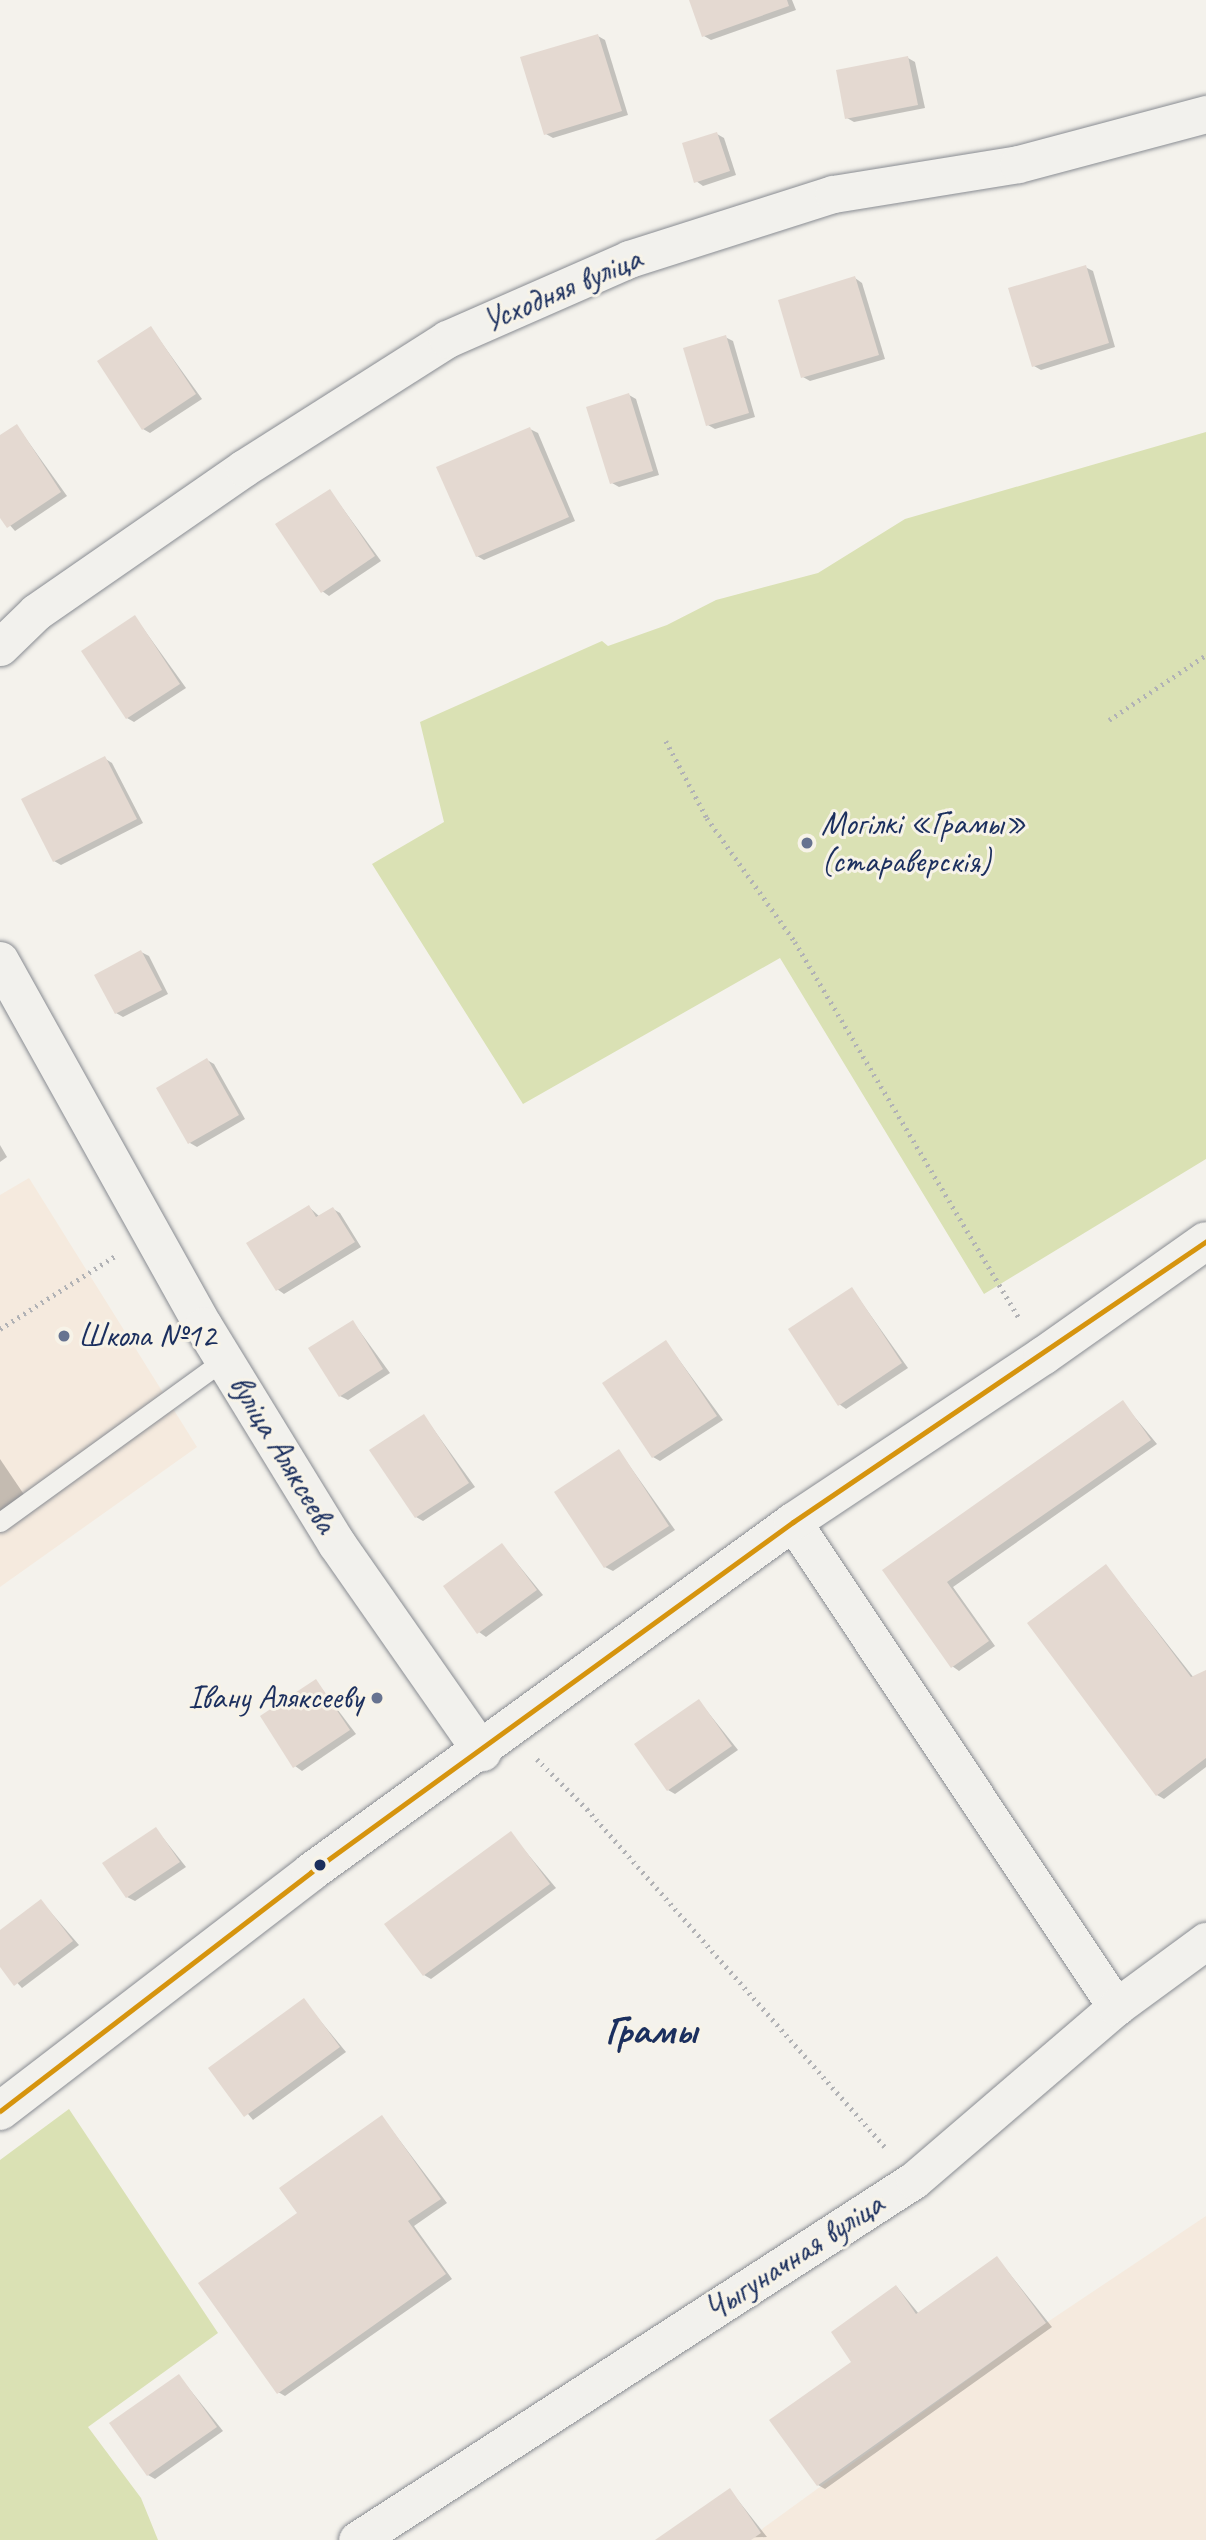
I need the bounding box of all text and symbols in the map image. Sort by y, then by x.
street label: Усходняя вуліца [477,239,647,341]
place label: Могілкі «Грамы» (стараверскія) [821,804,1026,882]
marker: Могілкі «Грамы» (стараверскія) [799,835,815,851]
place label: Школа №12 [78,1316,216,1356]
marker: Школа №12 [56,1328,72,1344]
street label: вуліца Аляксеева [219,1365,347,1543]
place label: Івану Аляксееву [185,1678,363,1718]
marker: Івану Аляксееву [369,1690,385,1706]
unlabelled marker [313,1858,327,1872]
district label: Грамы [605,2006,697,2054]
street label: Чыгуначная вуліца [697,2185,891,2329]

